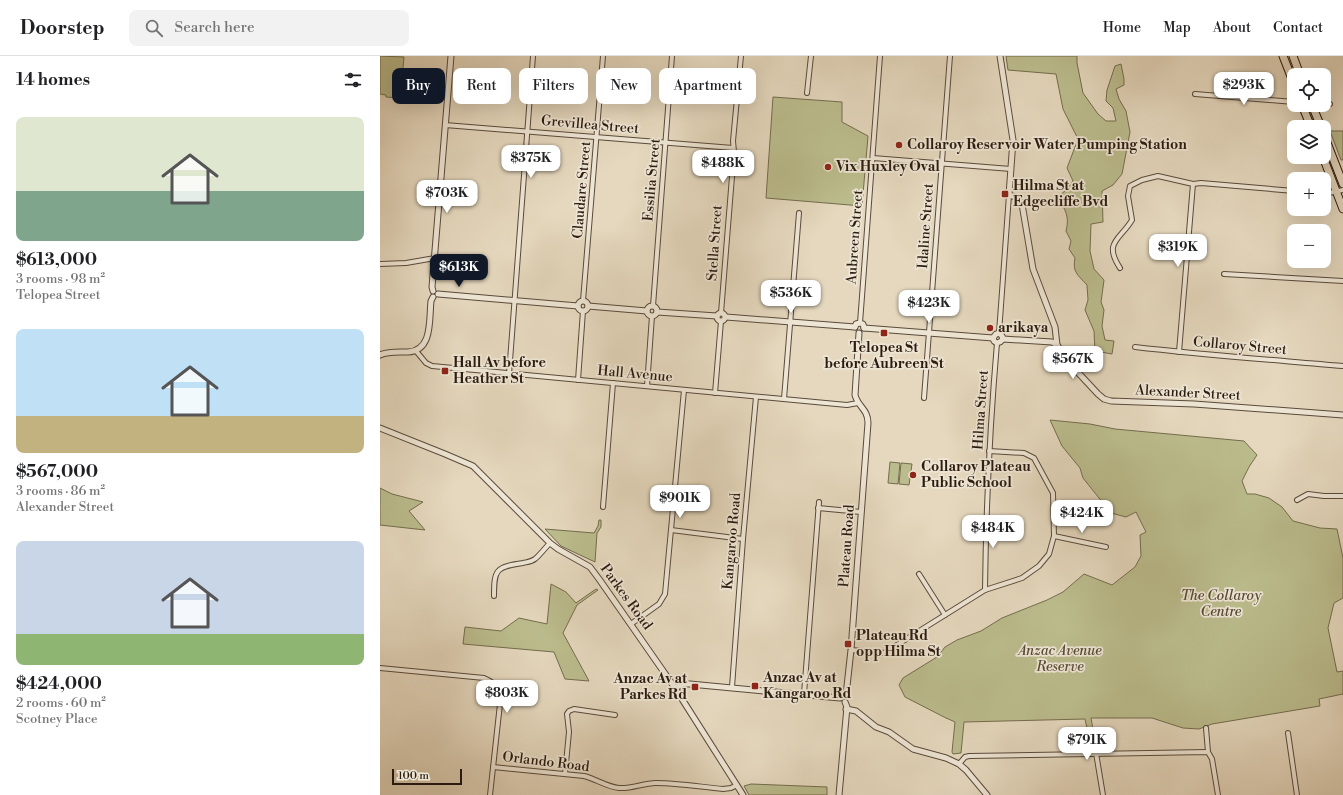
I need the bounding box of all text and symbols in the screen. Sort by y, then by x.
search box [129,10,409,46]
text: Doorstep [20,16,105,40]
icon: search [143,17,165,39]
text: Search here [175,18,255,37]
text: Home [1103,19,1141,37]
text: Map [1163,19,1191,37]
text: About [1213,19,1251,37]
text: Contact [1273,19,1323,37]
chip: Buy [392,68,445,104]
chip: Rent [453,68,511,104]
chip: Filters [519,68,588,104]
chip: New [596,68,651,104]
chip: Apartment [659,68,756,104]
map controls [1287,68,1331,268]
button: locate [1287,68,1331,112]
text: 14 homes [16,69,90,91]
icon: filters [342,69,364,91]
pin: $293K [1216,72,1272,106]
text: $293K [1223,77,1265,93]
street label: Grevillea Street [540,112,640,138]
button: layers [1287,120,1331,164]
place label: Collaroy Reservoir Water Pumping Station [907,136,1187,154]
street label: Essilia Street [639,138,665,222]
street label: Claudare Street [569,140,595,239]
marker: Collaroy Reservoir Water Pumping Station [894,140,904,150]
icon: home [154,143,226,215]
pin: $375K [503,145,559,179]
text: $375K [510,150,552,166]
pin: $488K [695,150,751,184]
text: $488K [701,155,745,171]
place label: Vix Huxley Oval [835,158,940,176]
marker: Vix Huxley Oval [823,162,833,172]
button: + [1287,172,1331,216]
place label: Hilma St at Edgecliffe Bvd [1013,177,1108,211]
pin: $703K [419,180,475,214]
street label: Idaline Street [914,183,938,269]
text: $703K [426,185,468,201]
street label: Aubreen Street [843,189,867,286]
marker: Hilma St at Edgecliffe Bvd [1000,189,1010,199]
street label: Stella Street [703,204,727,282]
button: − [1287,224,1331,268]
pin: $319K [1150,234,1206,268]
text: $319K [1158,239,1198,255]
text: $613,000 [16,249,97,271]
pin: $613K [431,254,487,288]
text: $613K [439,259,479,275]
text: 3 rooms · 98 m² [16,271,105,287]
pin: $536K [763,280,819,314]
text: $536K [770,285,812,301]
text: Telopea Street [16,287,100,303]
pin: $423K [901,290,957,324]
text: $423K [908,295,950,311]
place label: arikaya [998,319,1049,337]
marker: arikaya [985,323,995,333]
marker: Telopea St before Aubreen St [879,328,889,338]
street label: Collaroy Street [1192,333,1288,359]
place label: Telopea St before Aubreen St [824,339,945,373]
pin: $567K [1045,346,1101,380]
text: $567K [1052,351,1094,367]
place label: Hall Av before Heather St [453,354,546,388]
icon: home [154,355,226,427]
street label: Hall Avenue [597,362,673,386]
marker: Hall Av before Heather St [440,366,450,376]
street label: Hilma Street [969,369,993,451]
street label: Alexander Street [1134,381,1241,405]
place label: Collaroy Plateau Public School [921,458,1031,492]
text: $567,000 [16,461,98,483]
marker: Collaroy Plateau Public School [908,470,918,480]
text: 3 rooms · 86 m² [16,483,105,499]
pin: $901K [652,485,708,519]
text: $901K [659,490,701,506]
street label: Kangaroo Road [719,492,745,590]
text: Alexander Street [16,499,114,515]
pin: $424K [1054,500,1110,534]
street label: Plateau Road [835,504,859,588]
text: $424K [1060,505,1104,521]
pin: $484K [965,515,1021,549]
text: $484K [971,520,1015,536]
street label: Parkes Road [596,560,656,634]
icon: home [154,567,226,639]
park label: The Collaroy Centre [1181,587,1262,621]
place label: Plateau Rd opp Hilma St [856,627,942,661]
marker: Plateau Rd opp Hilma St [843,639,853,649]
park label: Anzac Avenue Reserve [1016,642,1102,676]
place label: Anzac Av at Kangaroo Rd [762,669,852,703]
place label: Anzac Av at Parkes Rd [613,670,688,704]
text: $424,000 [16,673,102,695]
pin: $803K [479,680,535,714]
marker: Anzac Av at Kangaroo Rd [750,681,760,691]
marker: Anzac Av at Parkes Rd [690,682,700,692]
text: $803K [485,685,529,701]
text: 2 rooms · 60 m² [16,695,106,711]
text: Scotney Place [16,711,98,727]
pin: $791K [1059,727,1115,761]
text: $791K [1067,732,1107,748]
street label: Orlando Road [501,748,591,776]
scale bar [392,767,462,786]
text: 100 m [398,769,429,783]

